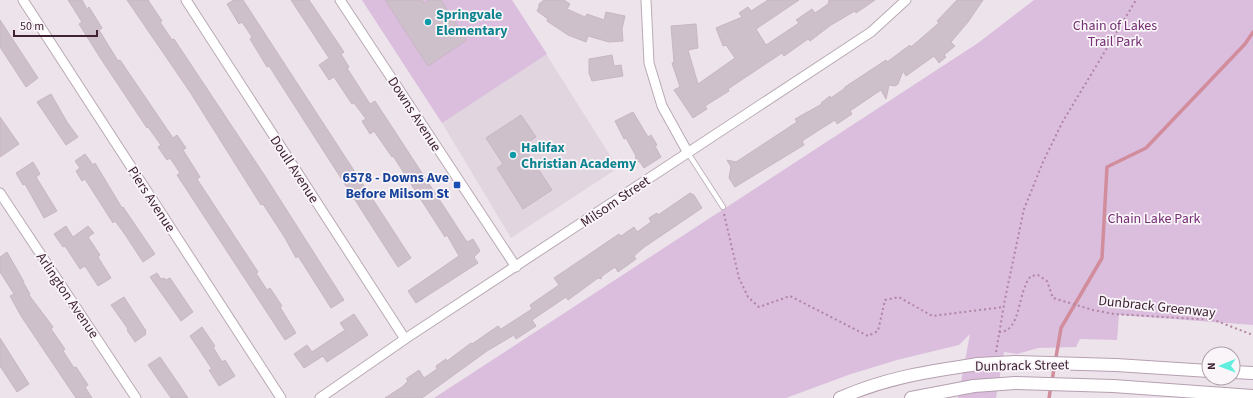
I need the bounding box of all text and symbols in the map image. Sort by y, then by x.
place label: Springvale Elementary [436,5,508,41]
scale bar [14,12,97,38]
park label: Chain of Lakes Trail Park [1073,16,1157,52]
marker: Springvale Elementary [423,17,433,27]
text: 50 m [20,18,44,35]
street label: Downs Avenue [382,73,446,156]
street label: Doull Avenue [265,132,324,207]
place label: Halifax Christian Academy [521,138,637,174]
marker: Halifax Christian Academy [508,150,518,160]
street label: Piers Avenue [122,163,180,236]
place label: 6578 - Downs Ave Before Milsom St [343,168,450,204]
street label: Milsom Street [577,171,655,233]
marker: 6578 - Downs Ave Before Milsom St [452,180,462,190]
park label: Chain Lake Park [1107,209,1201,229]
street label: Arlington Avenue [31,249,103,343]
street label: Dunbrack Greenway [1097,291,1217,323]
north arrow [1201,346,1241,386]
street label: Dunbrack Street [975,355,1070,377]
text: N [1204,362,1219,370]

